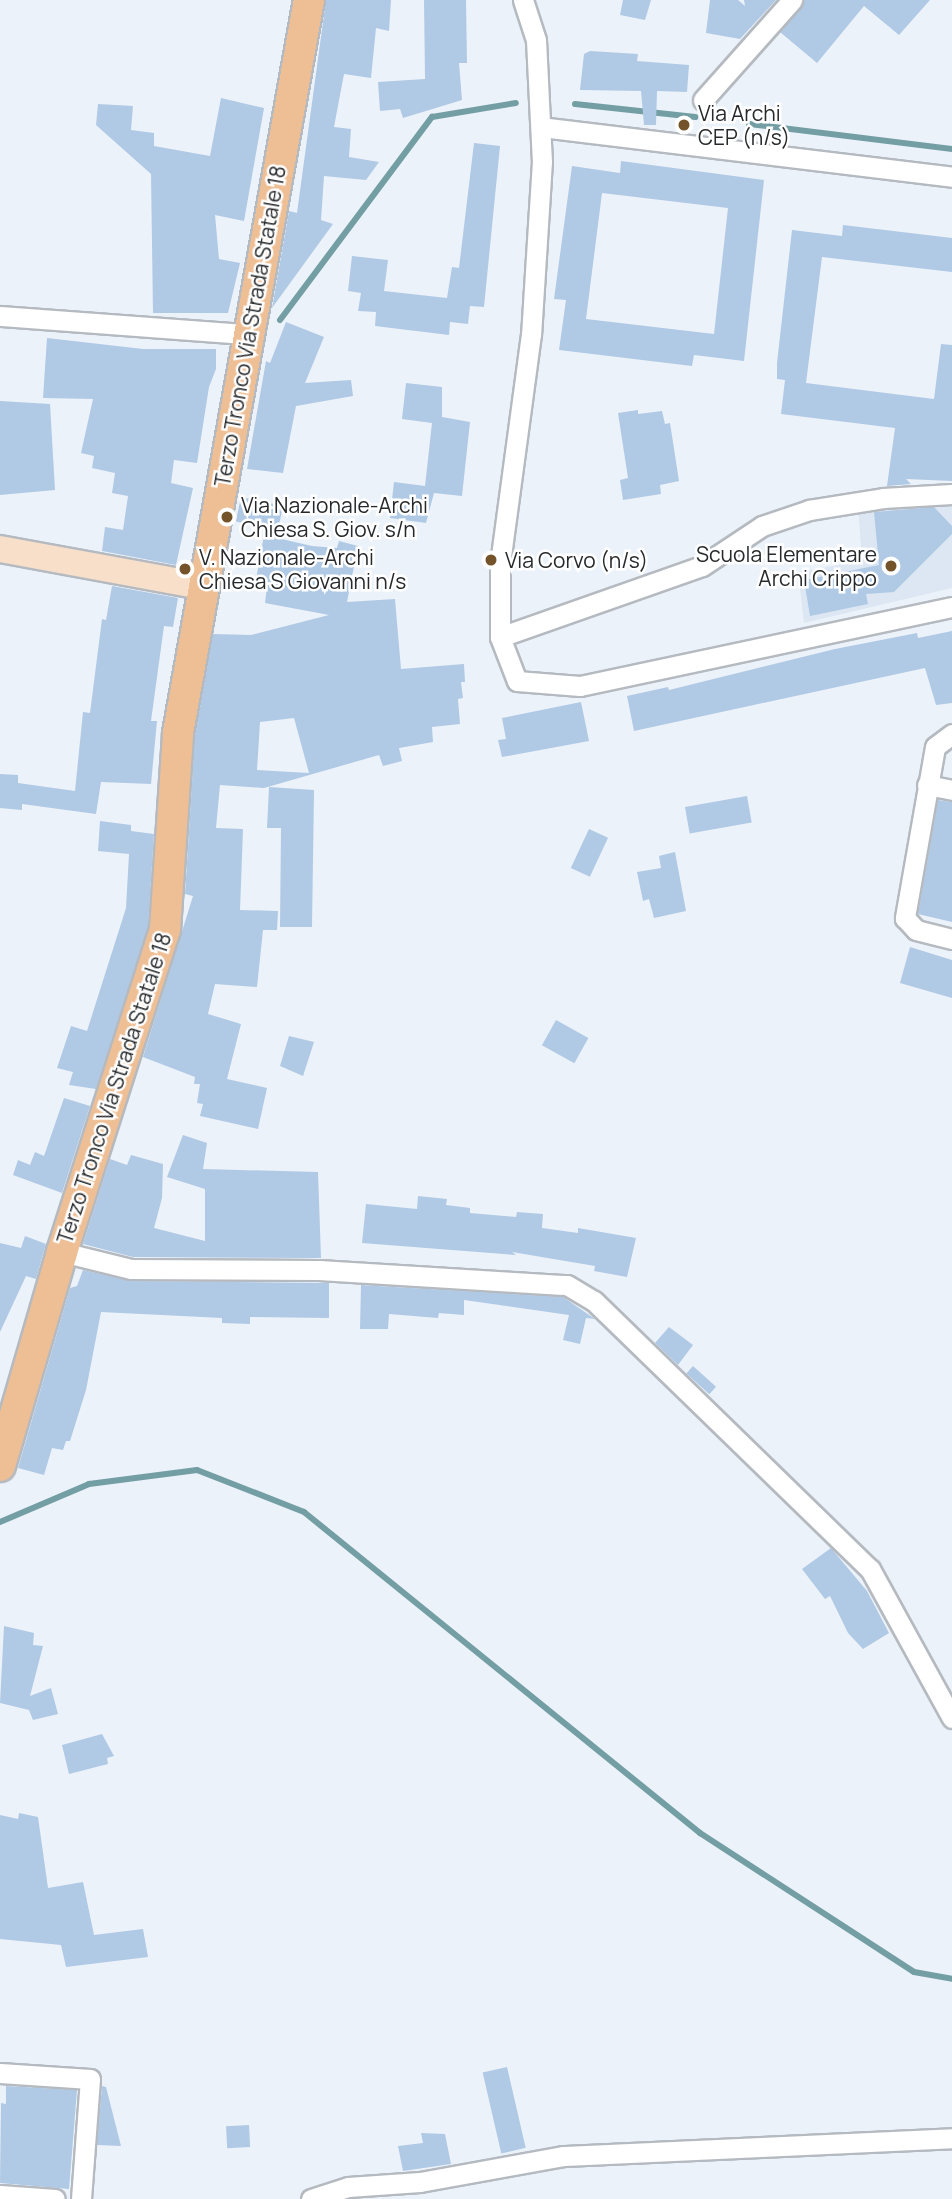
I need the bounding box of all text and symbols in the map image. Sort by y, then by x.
place label: Via Archi CEP (n/s) [698,100,790,150]
marker: Via Archi CEP (n/s) [676,117,692,133]
street label: Terzo Tronco Via Strada Statale 18 [209,164,291,488]
place label: Via Nazionale-Archi Chiesa S. Giov. s/n [241,492,428,542]
marker: Via Nazionale-Archi Chiesa S. Giov. s/n [219,509,235,525]
place label: Scuola Elementare Archi Crippo [696,541,877,591]
place label: V. Nazionale-Archi Chiesa S Giovanni n/s [199,544,406,594]
place label: Via Corvo (n/s) [505,547,648,573]
marker: Via Corvo (n/s) [483,552,499,568]
marker: Scuola Elementare Archi Crippo [883,558,899,574]
marker: V. Nazionale-Archi Chiesa S Giovanni n/s [177,561,193,577]
street label: Terzo Tronco Via Strada Statale 18 [52,929,176,1247]

